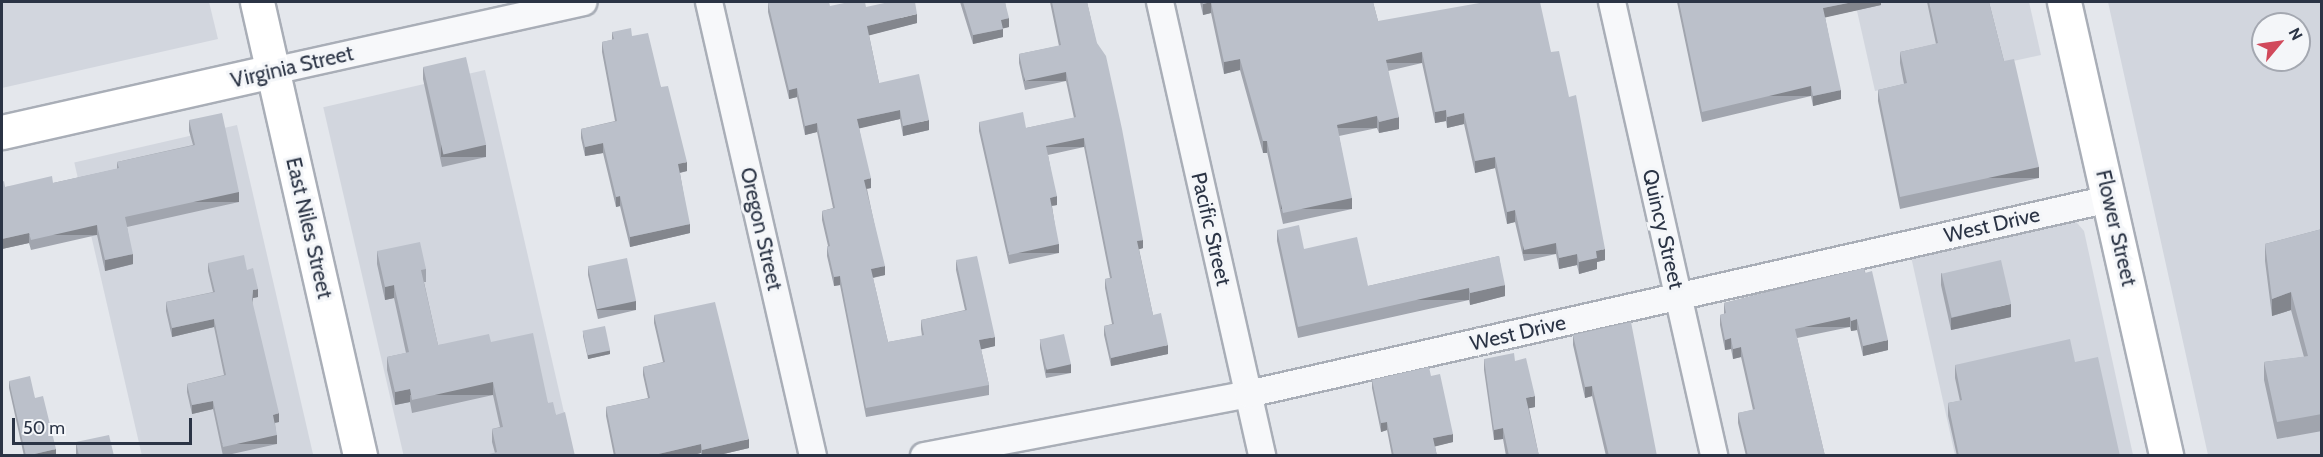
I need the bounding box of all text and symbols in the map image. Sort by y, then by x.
north arrow [2251,12,2311,72]
text: N [2284,24,2306,44]
street label: Virginia Street [228,41,356,93]
street label: East Niles Street [280,155,338,301]
street label: Oregon Street [735,165,787,293]
street label: Quincy Street [1637,167,1689,291]
street label: Flower Street [2090,167,2142,289]
street label: Pacific Street [1186,170,1236,288]
street label: West Drive [1942,202,2042,248]
street label: West Drive [1468,310,1568,356]
scale bar [15,406,195,444]
text: 50 m [23,417,65,439]

